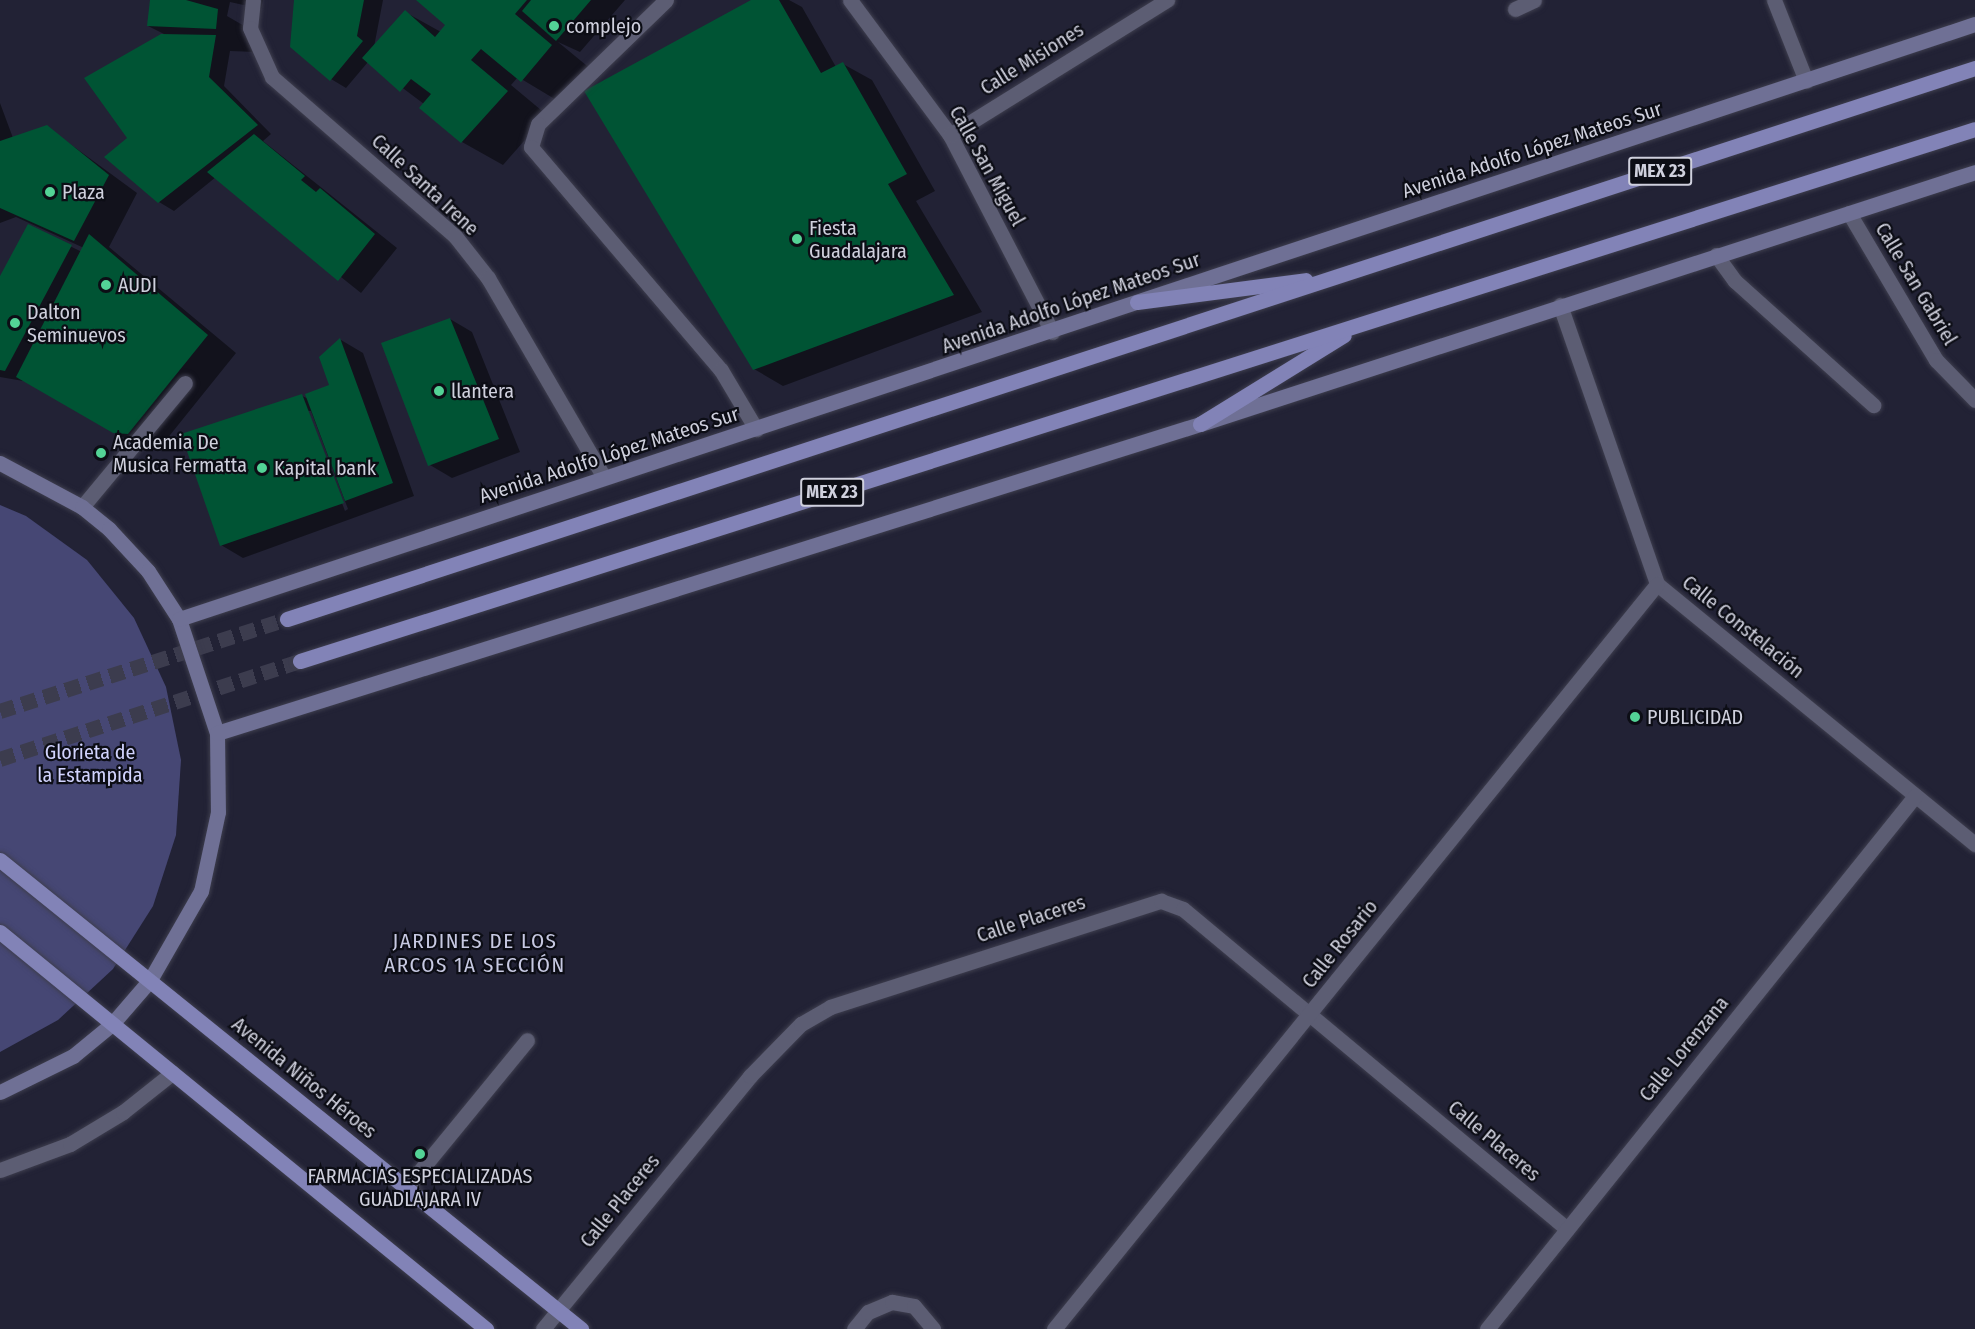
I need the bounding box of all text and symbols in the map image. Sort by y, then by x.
place label: complejo [566,14,641,38]
street label: Calle Misiones [976,18,1088,100]
marker: complejo [547,19,561,33]
street label: Avenida Adolfo López Mateos Sur [1399,97,1665,203]
street label: Calle San Miguel [944,102,1030,230]
street label: Calle Santa Irene [366,129,484,241]
road number: MEX 23 [1627,156,1693,186]
place label: Plaza [62,180,105,204]
marker: Plaza [43,185,57,199]
place label: Fiesta Guadalajara [809,216,907,263]
street label: Calle San Gabriel [1870,218,1962,350]
marker: Fiesta Guadalajara [790,232,804,246]
street label: Avenida Adolfo López Mateos Sur [939,247,1203,359]
place label: AUDI [118,273,157,297]
marker: AUDI [99,278,113,292]
place label: Dalton Seminuevos [27,300,126,347]
marker: Dalton Seminuevos [8,316,22,330]
place label: llantera [451,379,514,403]
marker: llantera [432,384,446,398]
street label: Avenida Adolfo López Mateos Sur [476,402,742,508]
place label: Academia De Musica Fermatta [113,430,247,477]
marker: Academia De Musica Fermatta [94,446,108,460]
place label: Kapital bank [274,456,376,480]
marker: Kapital bank [255,461,269,475]
road number: MEX 23 [799,477,865,507]
street label: Calle Constelación [1677,571,1809,683]
place label: PUBLICIDAD [1647,705,1743,729]
marker: PUBLICIDAD [1628,710,1642,724]
park label: Glorieta de la Estampida [37,740,143,787]
street label: Calle Placeres [974,890,1088,948]
street label: Calle Rosario [1297,895,1383,993]
district label: JARDINES DE LOS ARCOS 1A SECCIÓN [384,928,566,978]
street label: Calle Lorenzana [1634,992,1734,1106]
street label: Avenida Niños Héroes [227,1012,381,1144]
street label: Calle Placeres [1443,1096,1545,1186]
marker: FARMACIAS ESPECIALIZADAS GUADLAJARA IV [413,1147,427,1161]
street label: Calle Placeres [575,1150,665,1252]
place label: FARMACIAS ESPECIALIZADAS GUADLAJARA IV [308,1164,532,1211]

